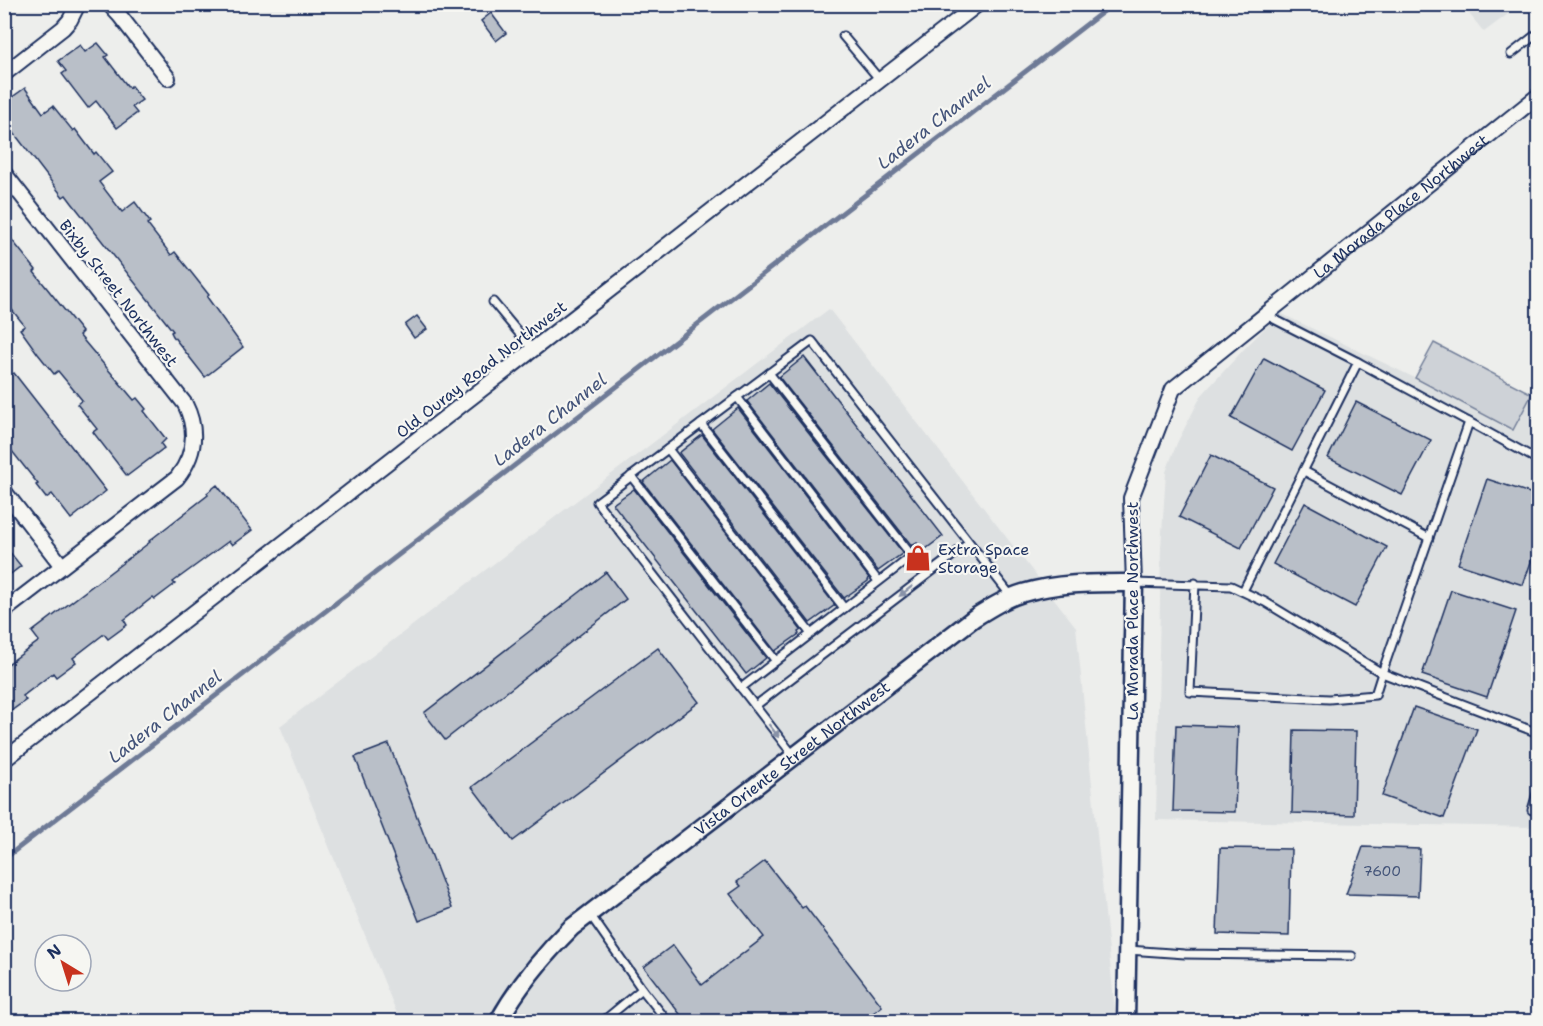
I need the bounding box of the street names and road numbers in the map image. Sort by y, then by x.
street label: La Morada Place Northwest [1309,130,1493,283]
street label: Bixby Street Northwest [55,215,183,371]
street label: Old Ouray Road Northwest [392,296,571,443]
street label: La Morada Place Northwest [1122,502,1143,721]
street label: Vista Oriente Street Northwest [690,677,894,841]

